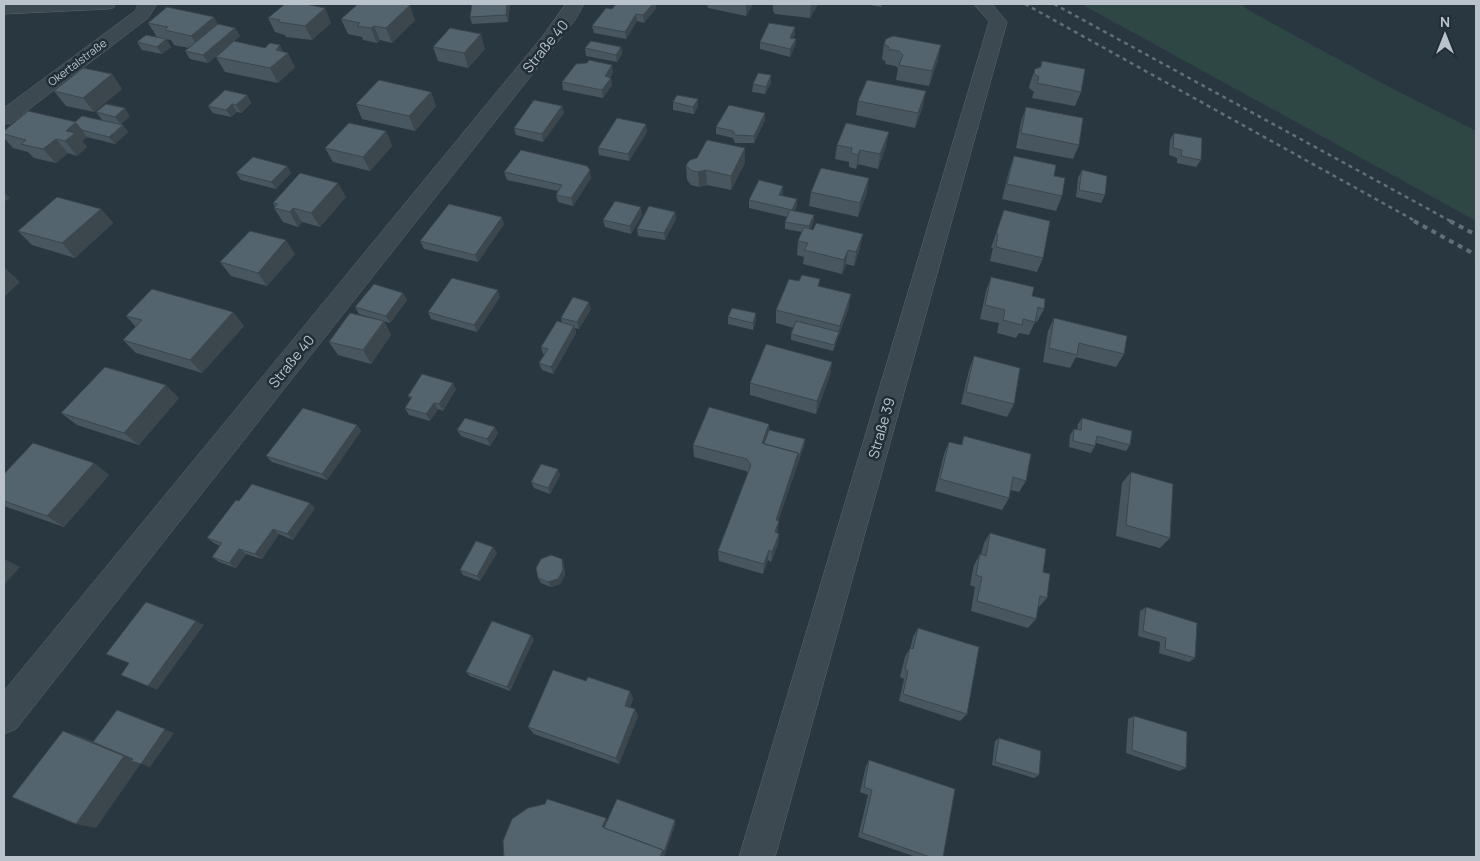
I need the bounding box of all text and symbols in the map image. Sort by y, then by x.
north arrow [1420,10,1470,60]
text: N [1440,12,1450,31]
street label: Straße 40 [518,16,572,76]
street label: Okertalstraße [45,35,110,89]
street label: Straße 40 [264,331,318,391]
street label: Straße 39 [863,395,899,461]

